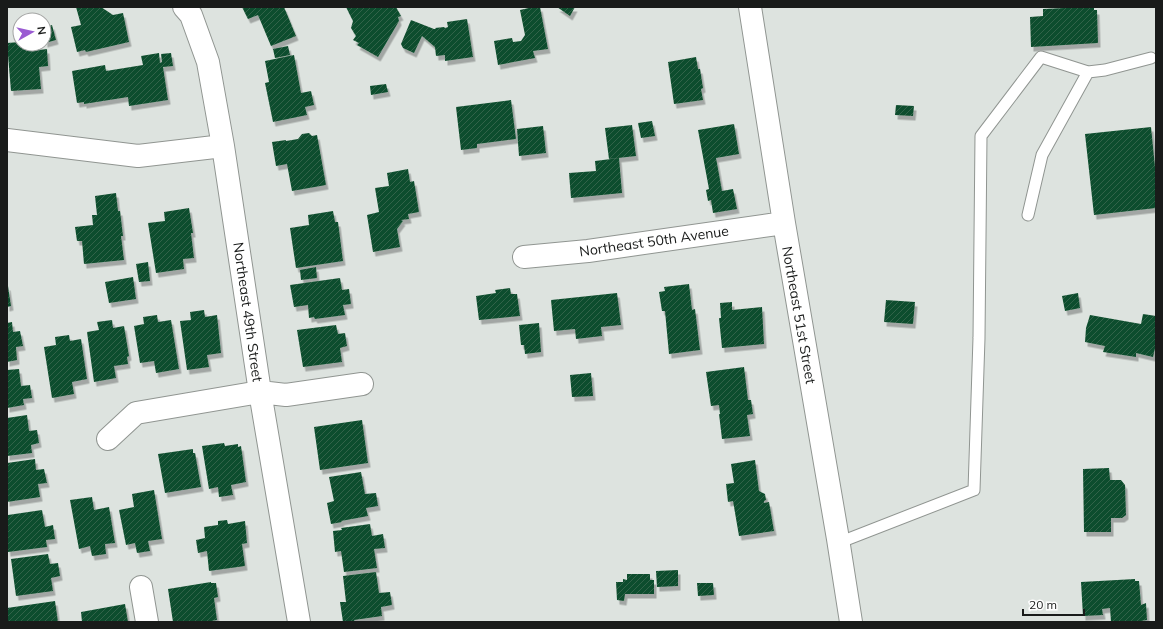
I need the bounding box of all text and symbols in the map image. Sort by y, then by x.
north arrow [12,12,52,52]
text: N [34,26,49,36]
street label: Northeast 50th Avenue [578,222,730,260]
street label: Northeast 49th Street [229,241,267,383]
street label: Northeast 51st Street [778,245,820,385]
scale bar [1023,591,1084,617]
text: 20 m [1029,597,1057,612]

